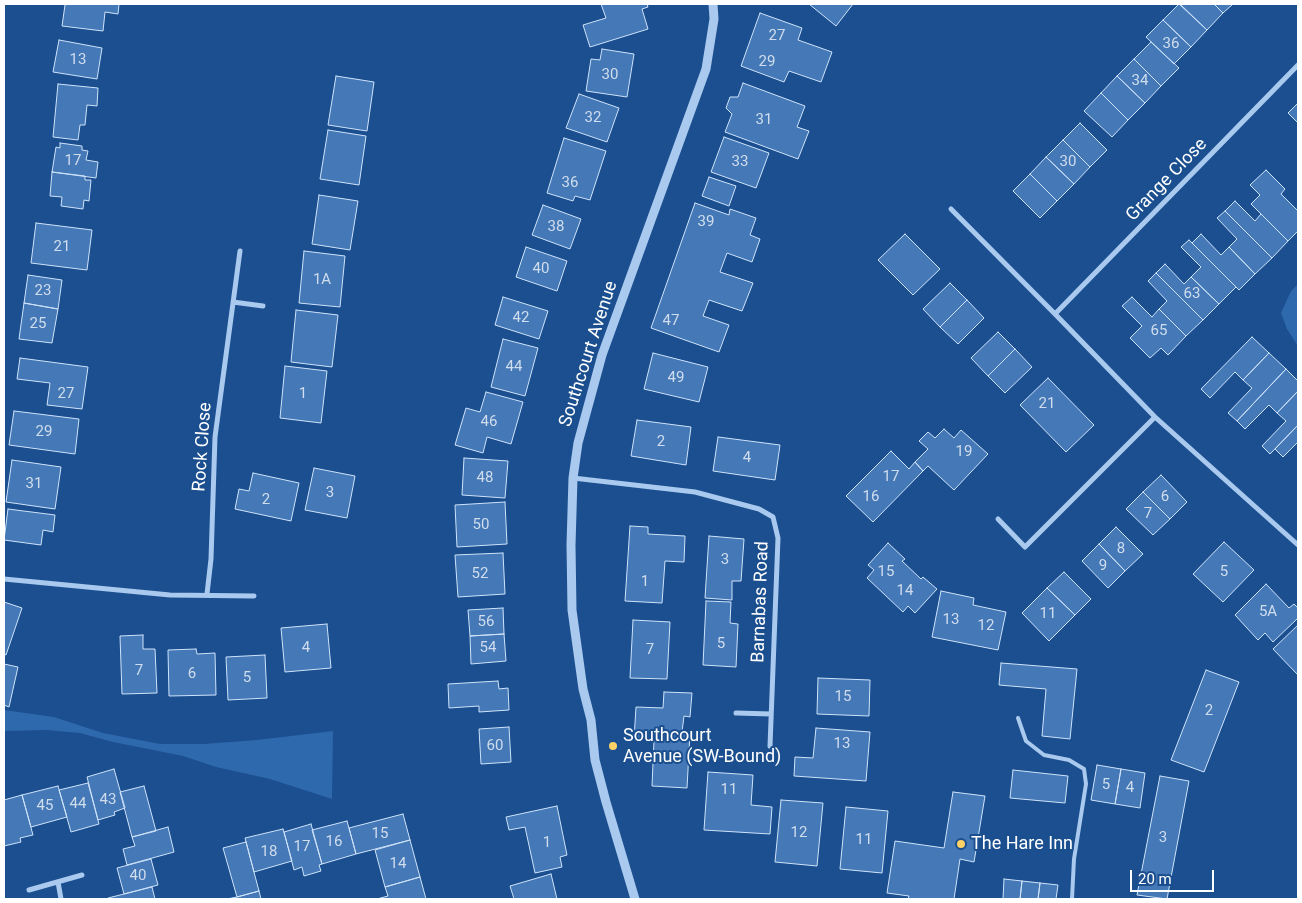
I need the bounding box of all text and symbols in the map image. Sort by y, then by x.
house number: 27 [769,27,785,45]
house number: 36 [1163,35,1179,53]
house number: 13 [70,51,86,69]
house number: 29 [759,53,775,71]
house number: 30 [602,66,618,84]
house number: 34 [1132,72,1148,90]
house number: 32 [585,109,601,127]
house number: 31 [756,111,772,129]
street label: Grange Close [1122,134,1212,226]
house number: 17 [65,152,81,170]
house number: 33 [732,153,748,171]
house number: 30 [1060,153,1076,171]
house number: 36 [562,174,578,192]
house number: 39 [698,213,714,231]
house number: 38 [548,218,564,236]
house number: 21 [54,238,70,256]
house number: 40 [533,260,549,278]
house number: 1A [313,271,331,289]
street label: Southcourt Avenue [555,278,623,430]
house number: 23 [35,282,51,300]
house number: 63 [1184,285,1200,303]
house number: 42 [513,309,529,327]
house number: 47 [663,312,679,330]
house number: 25 [30,315,46,333]
house number: 65 [1151,322,1167,340]
house number: 44 [506,358,522,376]
house number: 49 [668,369,684,387]
house number: 27 [58,385,74,403]
house number: 1 [299,385,307,403]
house number: 21 [1039,395,1055,413]
street label: Rock Close [189,402,217,492]
house number: 46 [481,413,497,431]
house number: 29 [36,423,52,441]
house number: 2 [657,433,665,451]
house number: 19 [956,443,972,461]
house number: 4 [743,449,751,467]
house number: 17 [883,468,899,486]
house number: 48 [477,469,493,487]
house number: 31 [26,475,42,493]
house number: 3 [326,484,334,502]
house number: 16 [863,488,879,506]
house number: 6 [1161,488,1169,506]
house number: 2 [262,491,270,509]
house number: 7 [1144,505,1152,523]
house number: 50 [473,516,489,534]
house number: 8 [1117,540,1125,558]
street label: Barnabas Road [748,541,774,663]
house number: 3 [721,551,729,569]
house number: 9 [1099,557,1107,575]
house number: 15 [878,563,894,581]
house number: 5 [1220,563,1228,581]
house number: 52 [472,565,488,583]
house number: 1 [641,573,649,591]
house number: 14 [897,582,913,600]
house number: 5A [1259,603,1277,621]
house number: 11 [1040,605,1056,623]
house number: 13 [943,611,959,629]
house number: 56 [478,613,494,631]
house number: 12 [978,617,994,635]
house number: 5 [717,635,725,653]
house number: 4 [302,639,310,657]
house number: 54 [480,639,496,657]
house number: 7 [646,641,654,659]
house number: 7 [135,662,143,680]
house number: 6 [188,665,196,683]
house number: 5 [243,669,251,687]
house number: 15 [835,688,851,706]
house number: 2 [1205,702,1213,720]
place label: Southcourt Avenue (SW-Bound) [623,725,781,768]
house number: 13 [834,735,850,753]
house number: 60 [487,737,503,755]
marker: Southcourt Avenue (SW-Bound) [607,740,619,752]
house number: 5 [1102,776,1110,794]
house number: 4 [1126,779,1134,797]
house number: 11 [721,781,737,799]
house number: 43 [100,791,116,809]
house number: 44 [70,795,86,813]
house number: 45 [37,797,53,815]
house number: 12 [791,824,807,842]
house number: 15 [372,825,388,843]
house number: 3 [1159,829,1167,847]
house number: 11 [856,831,872,849]
house number: 16 [326,833,342,851]
place label: The Hare Inn [971,833,1073,855]
house number: 1 [543,834,551,852]
house number: 17 [294,838,310,856]
marker: The Hare Inn [955,838,967,850]
house number: 18 [261,843,277,861]
house number: 14 [390,855,406,873]
scale bar [1132,860,1216,892]
house number: 40 [130,867,146,885]
text: 20 m [1138,870,1172,888]

